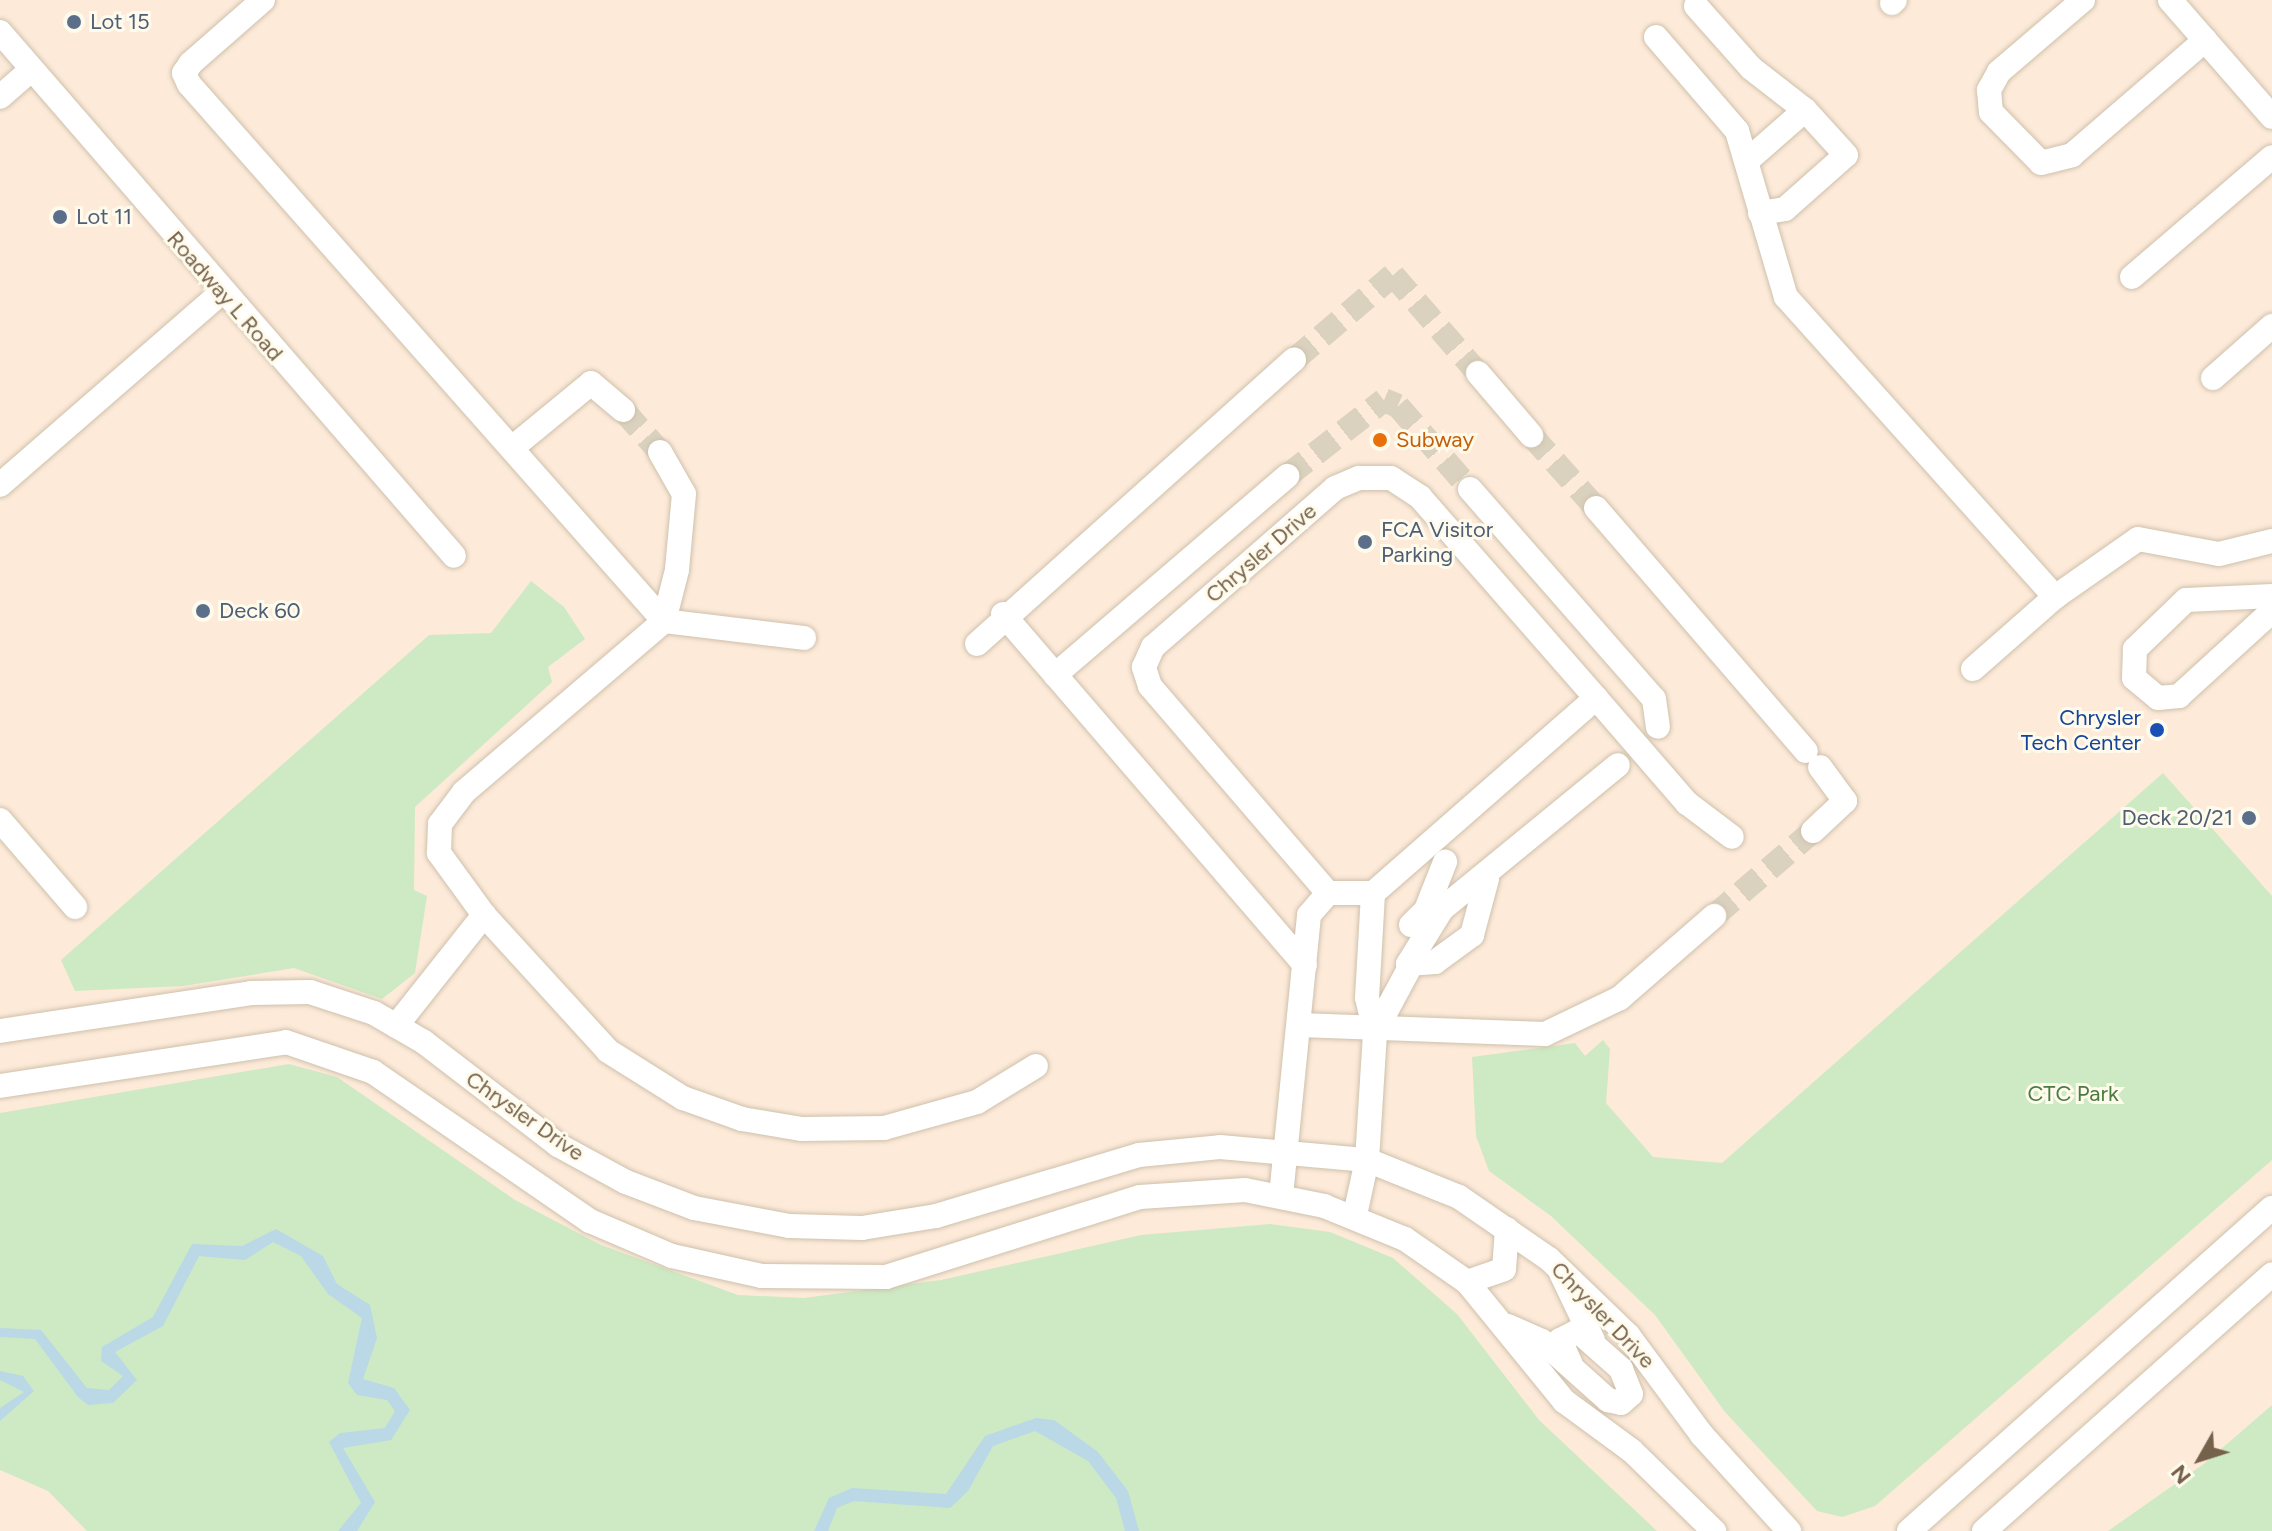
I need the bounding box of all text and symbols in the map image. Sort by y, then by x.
place label: Lot 15 [90,9,150,35]
marker: Lot 15 [65,13,83,31]
place label: Lot 11 [76,204,132,230]
marker: Lot 11 [51,208,69,226]
street label: Roadway L Road [161,226,289,366]
place label: Subway [1396,427,1474,453]
marker: Subway [1371,431,1389,449]
street label: Chrysler Drive [1200,498,1322,608]
place label: FCA Visitor Parking [1381,516,1493,568]
marker: FCA Visitor Parking [1356,533,1374,551]
place label: Deck 60 [219,598,301,624]
marker: Deck 60 [194,602,212,620]
place label: Chrysler Tech Center [2021,704,2141,756]
marker: Chrysler Tech Center [2148,721,2166,739]
place label: Deck 20/21 [2122,805,2233,831]
marker: Deck 20/21 [2240,809,2258,827]
street label: Chrysler Drive [461,1066,589,1166]
park label: CTC Park [2027,1081,2119,1107]
street label: Chrysler Drive [1546,1256,1660,1374]
north arrow [2160,1419,2240,1499]
text: N [2165,1459,2197,1490]

